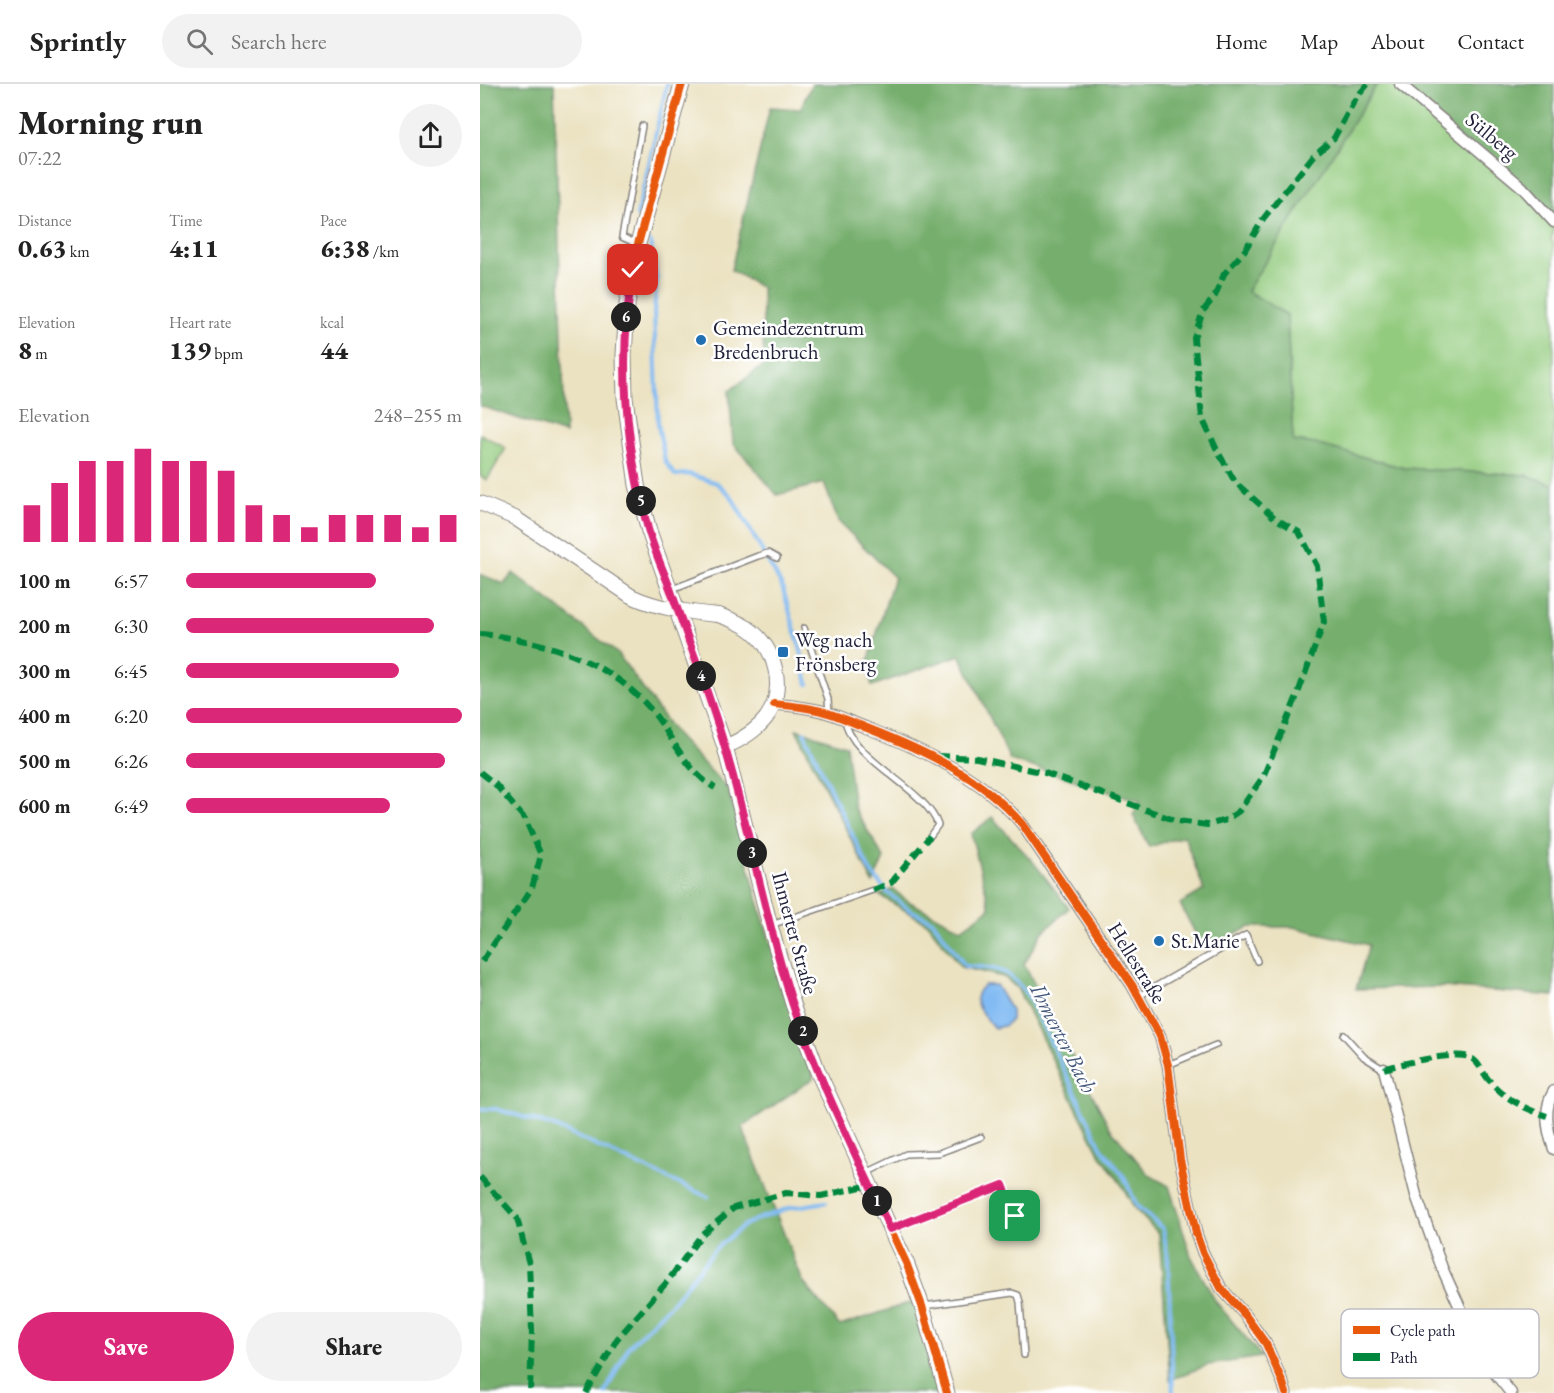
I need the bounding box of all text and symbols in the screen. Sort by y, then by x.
search box [162,14,582,68]
text: Sprintly [30,23,126,59]
icon: search [183,25,216,58]
text: Search here [231,27,327,56]
text: Home [1215,28,1267,55]
text: Map [1300,28,1338,55]
text: About [1371,28,1424,55]
text: Contact [1457,28,1524,55]
text: Morning run [18,101,203,144]
button: share [399,104,462,167]
street label: Sülberg [1460,106,1525,166]
text: 07:22 [18,145,61,171]
text: Distance [18,210,71,231]
text: Time [169,210,202,231]
text: Pace [320,210,347,231]
text: 0.63 [18,231,67,265]
text: 4:11 [169,231,219,265]
text: 6:38 [320,231,370,265]
text: km [67,241,90,262]
text: /km [370,241,399,262]
pin [607,244,658,295]
icon: check [616,253,649,286]
pin: 6 [611,302,641,332]
text: 6 [622,306,630,327]
text: Elevation [18,312,76,333]
text: Heart rate [169,312,231,333]
text: kcal [320,312,344,333]
place label: Gemeindezentrum Bredenbruch [713,314,864,365]
text: 8 [18,333,32,367]
text: 139 [169,333,211,367]
text: 44 [320,333,348,367]
marker: Gemeindezentrum Bredenbruch [694,333,708,347]
text: m [32,343,48,364]
text: bpm [211,343,243,364]
text: Elevation [18,402,90,428]
text: 248–255 m [374,402,462,428]
pin: 5 [626,486,656,516]
text: 5 [637,490,645,511]
text: 100 m [18,568,71,594]
text: 6:57 [114,568,148,594]
text: 200 m [18,613,71,639]
text: 6:30 [114,613,148,639]
place label: Weg nach Frönsberg [795,626,877,677]
marker: Weg nach Frönsberg [776,645,790,659]
text: 300 m [18,658,71,684]
text: 6:45 [114,658,148,684]
pin: 4 [686,661,716,691]
text: 4 [697,665,705,686]
text: 400 m [18,703,71,729]
text: 6:20 [114,703,148,729]
text: 500 m [18,748,71,774]
text: 6:26 [114,748,148,774]
text: 600 m [18,793,71,819]
text: 6:49 [114,793,148,819]
pin: 3 [737,838,767,868]
text: 3 [748,842,756,863]
street label: Ihmerter Straße [766,869,825,997]
street label: Hellestraße [1102,917,1173,1008]
place label: St.Marie [1171,927,1239,954]
marker: St.Marie [1152,934,1166,948]
water label: Ihmerter Bach [1023,978,1104,1098]
pin: 2 [788,1016,818,1046]
text: 2 [799,1020,807,1041]
pin: 1 [862,1186,892,1216]
text: 1 [873,1190,881,1211]
pin [989,1190,1040,1241]
icon: arrive [998,1199,1031,1232]
legend [1341,1309,1539,1378]
button: Save [18,1312,234,1381]
button: Share [246,1312,462,1381]
text: Cycle path [1390,1320,1455,1341]
text: Path [1390,1347,1418,1368]

